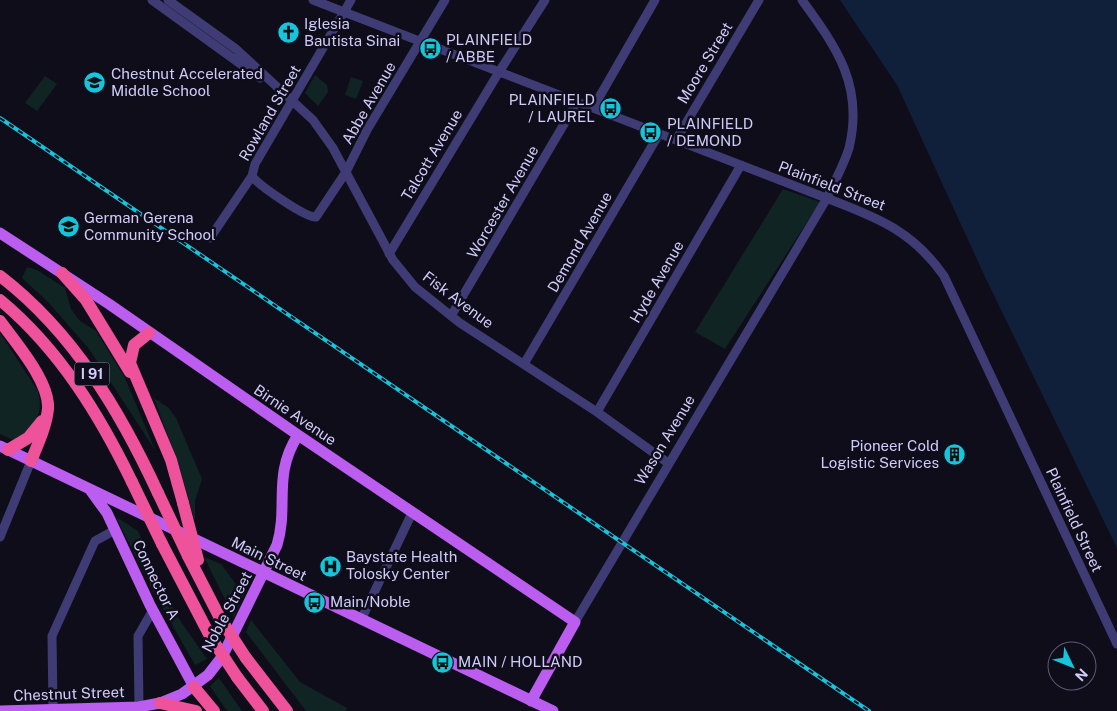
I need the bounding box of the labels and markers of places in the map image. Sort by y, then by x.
place label: Iglesia Bautista Sinai [304,15,400,49]
church icon: Iglesia Bautista Sinai [276,21,300,45]
place label: PLAINFIELD / ABBE [446,31,532,65]
bus stop icon: PLAINFIELD / ABBE [418,37,442,61]
place label: Chestnut Accelerated Middle School [111,65,263,99]
school or university icon: Chestnut Accelerated Middle School [83,71,107,95]
place label: PLAINFIELD / LAUREL [509,91,595,125]
bus stop icon: PLAINFIELD / LAUREL [599,97,623,121]
place label: PLAINFIELD / DEMOND [667,115,753,149]
bus stop icon: PLAINFIELD / DEMOND [639,121,663,145]
place label: German Gerena Community School [84,209,216,243]
school or university icon: German Gerena Community School [56,215,80,239]
place label: Pioneer Cold Logistic Services [820,437,939,471]
building icon: Pioneer Cold Logistic Services [943,443,967,467]
place label: Baystate Health Tolosky Center [346,548,457,582]
hospital icon: Baystate Health Tolosky Center [318,554,342,578]
bus stop icon: Main/Noble [302,590,326,614]
place label: Main/Noble [330,593,411,610]
bus stop icon: MAIN / HOLLAND [430,650,454,674]
place label: MAIN / HOLLAND [458,653,582,670]

